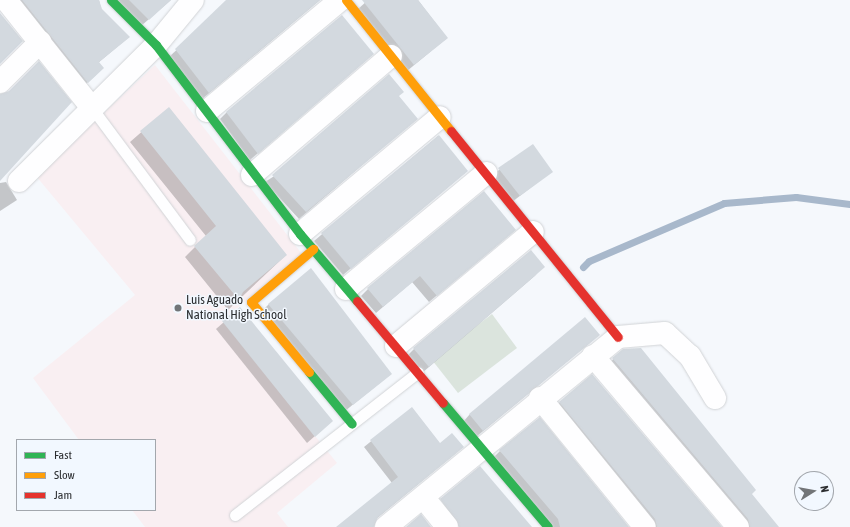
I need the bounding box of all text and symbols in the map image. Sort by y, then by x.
place label: Luis Aguado National High School [186,293,287,324]
marker: Luis Aguado National High School [173,303,183,313]
legend [16,439,156,511]
text: Fast [54,448,72,462]
text: Slow [54,468,75,482]
north arrow [794,471,834,511]
text: N [818,485,831,493]
text: Jam [54,488,72,502]

